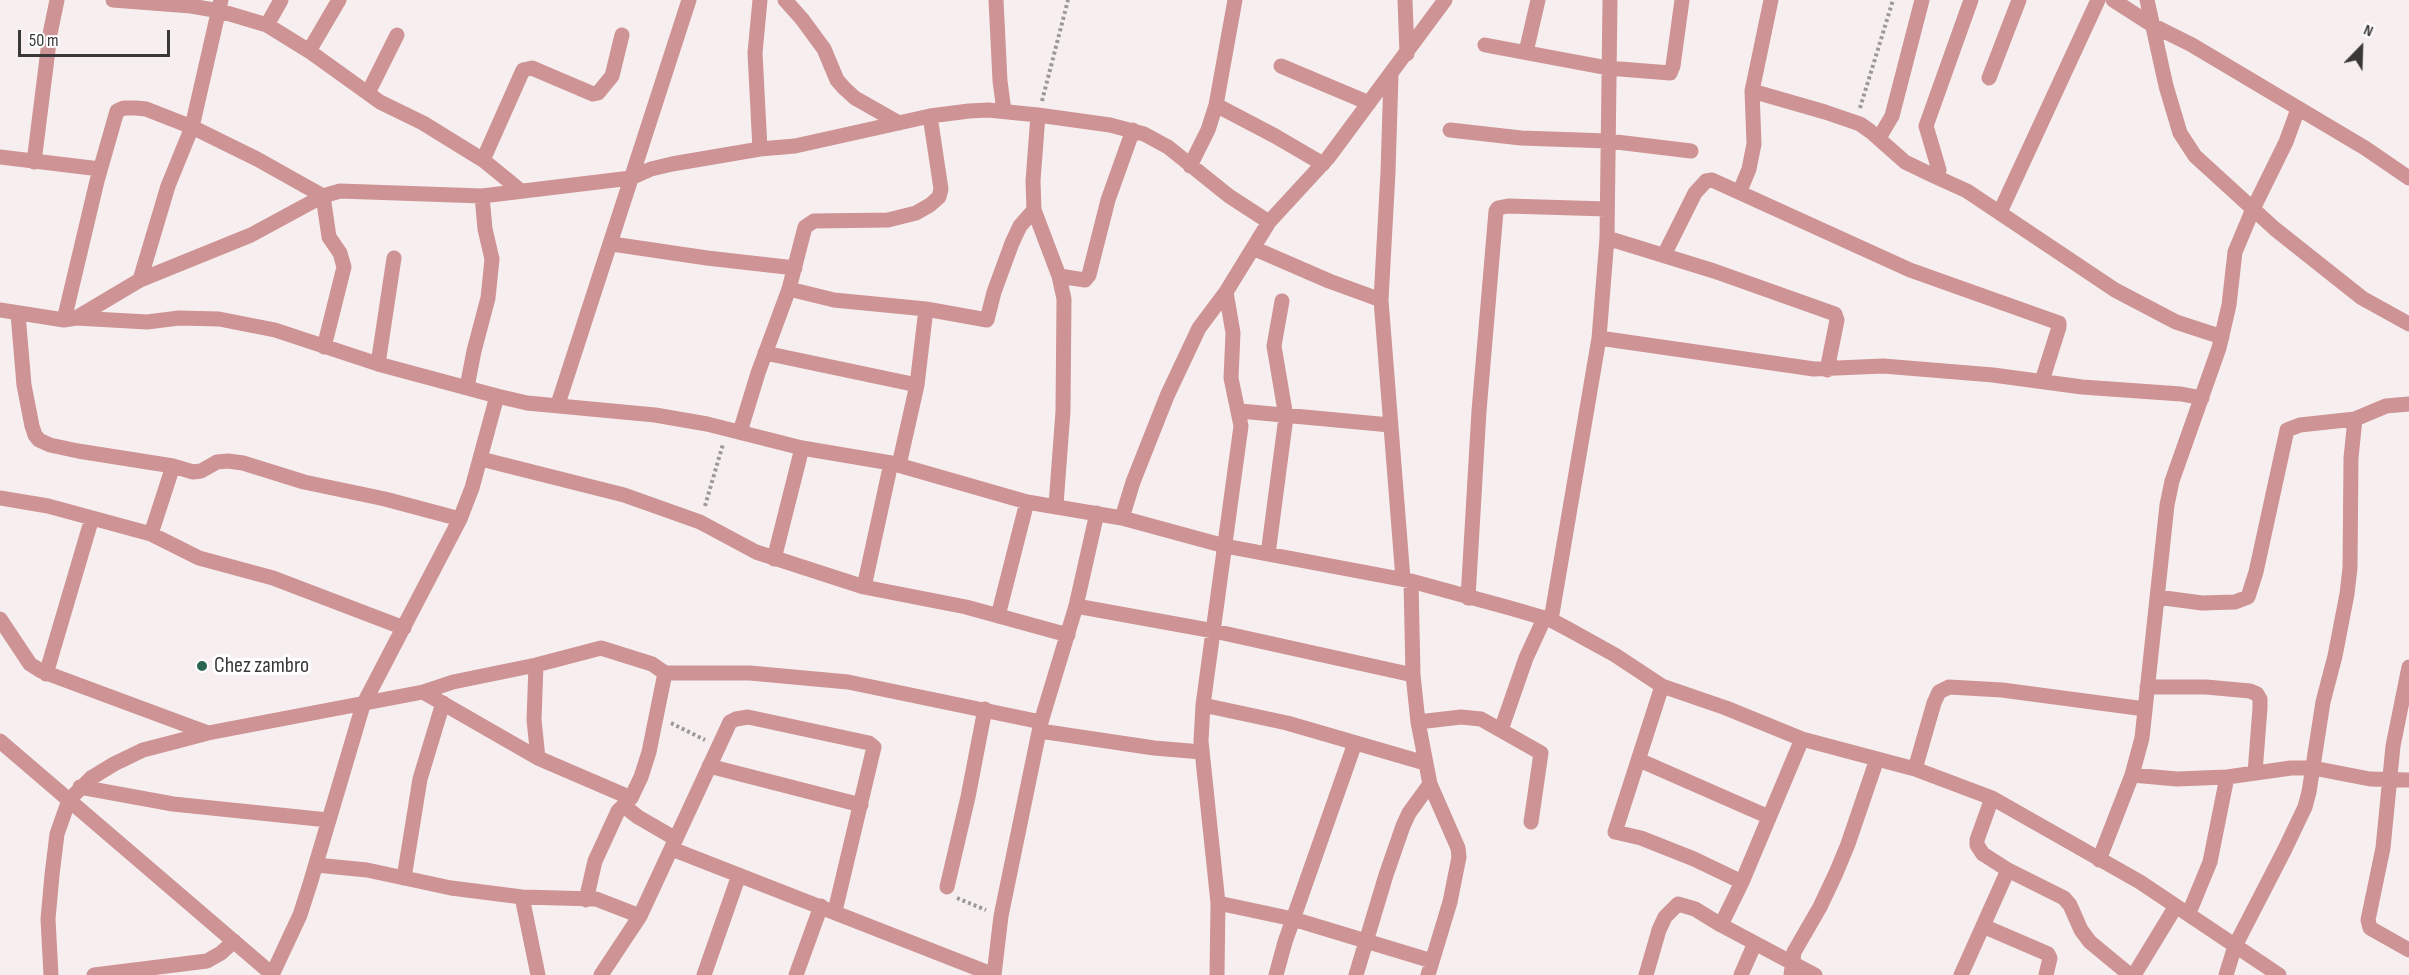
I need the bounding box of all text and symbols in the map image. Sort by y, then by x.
scale bar [21,18,172,56]
north arrow [2331,18,2391,78]
text: N [2361,21,2376,41]
text: 50 m [29,30,59,51]
place label: Chez zambro [214,653,309,679]
marker: Chez zambro [195,659,209,673]

